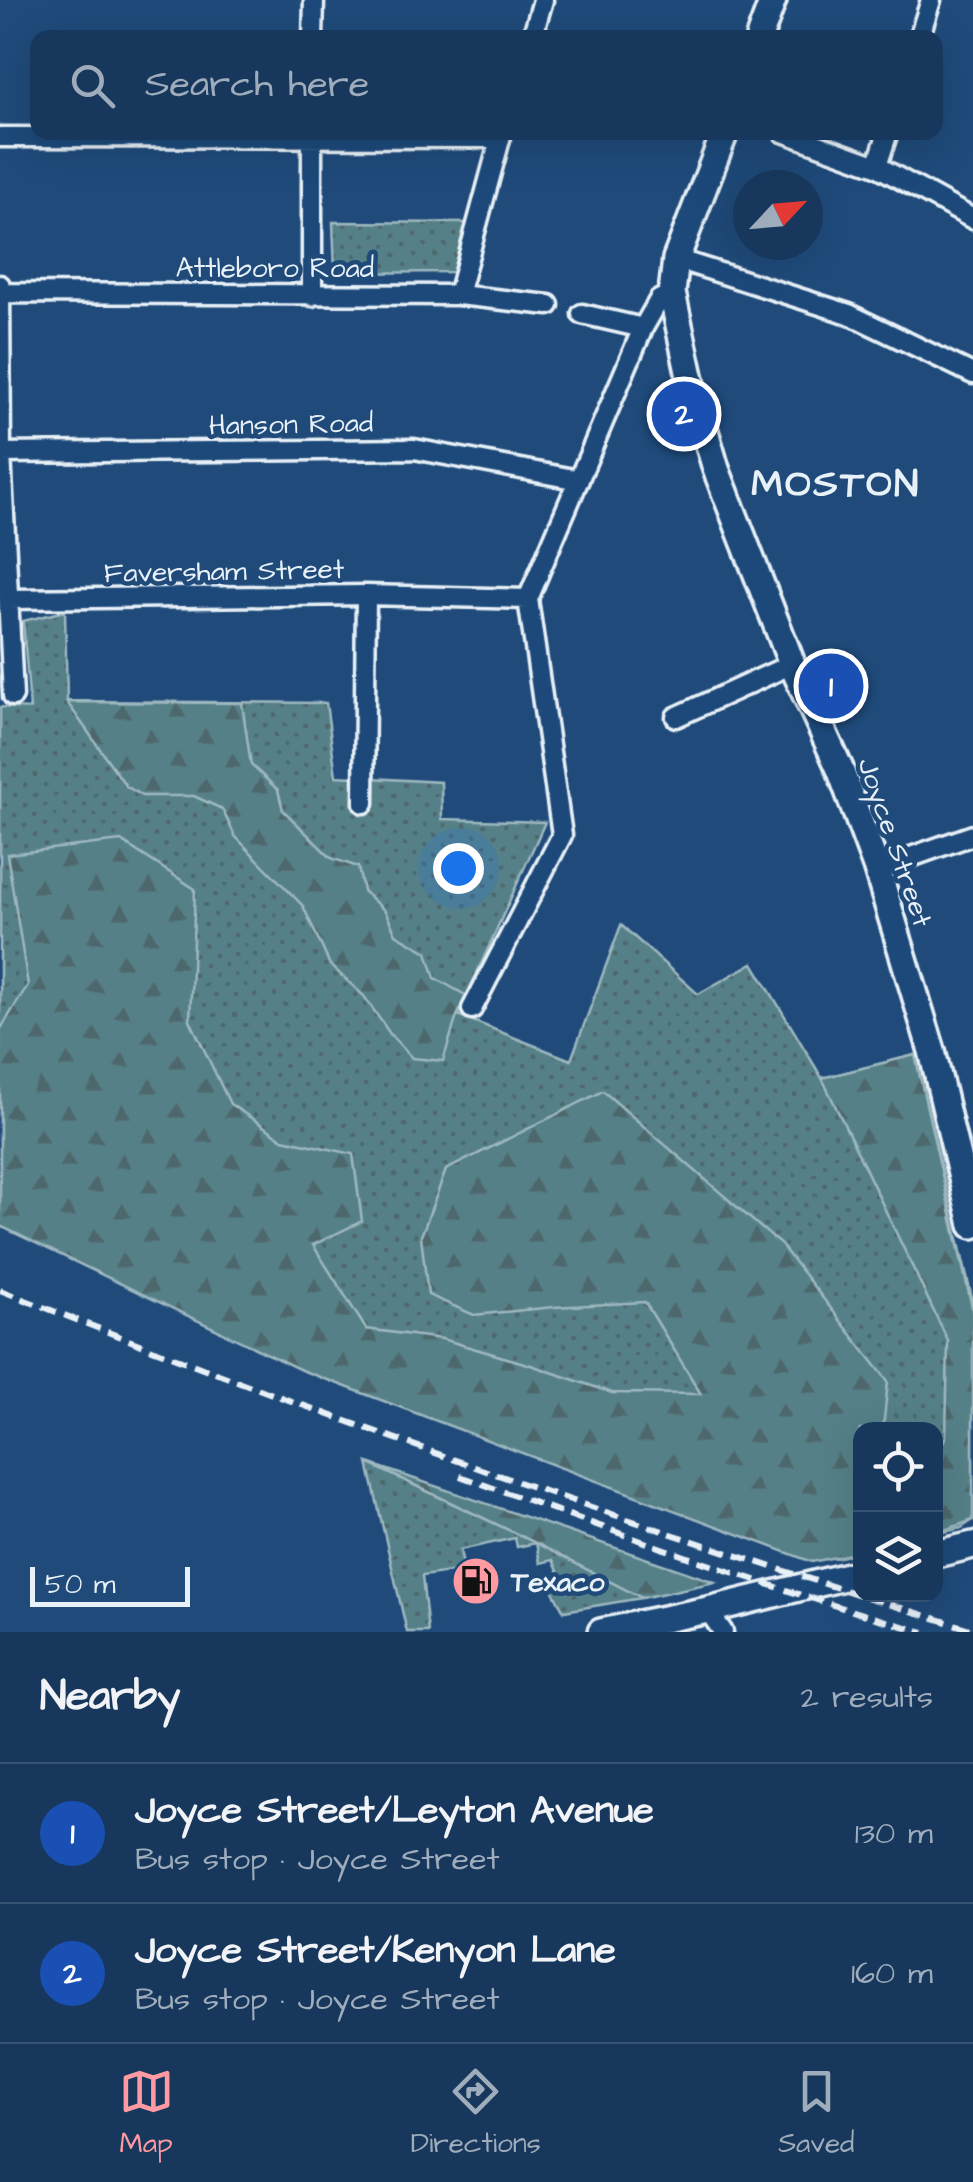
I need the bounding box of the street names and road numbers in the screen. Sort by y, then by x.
street label: Attleboro Road [176,249,374,288]
street label: Hanson Road [208,404,374,445]
street label: Faversham Street [104,550,345,593]
street label: Joyce Street [846,753,942,934]

